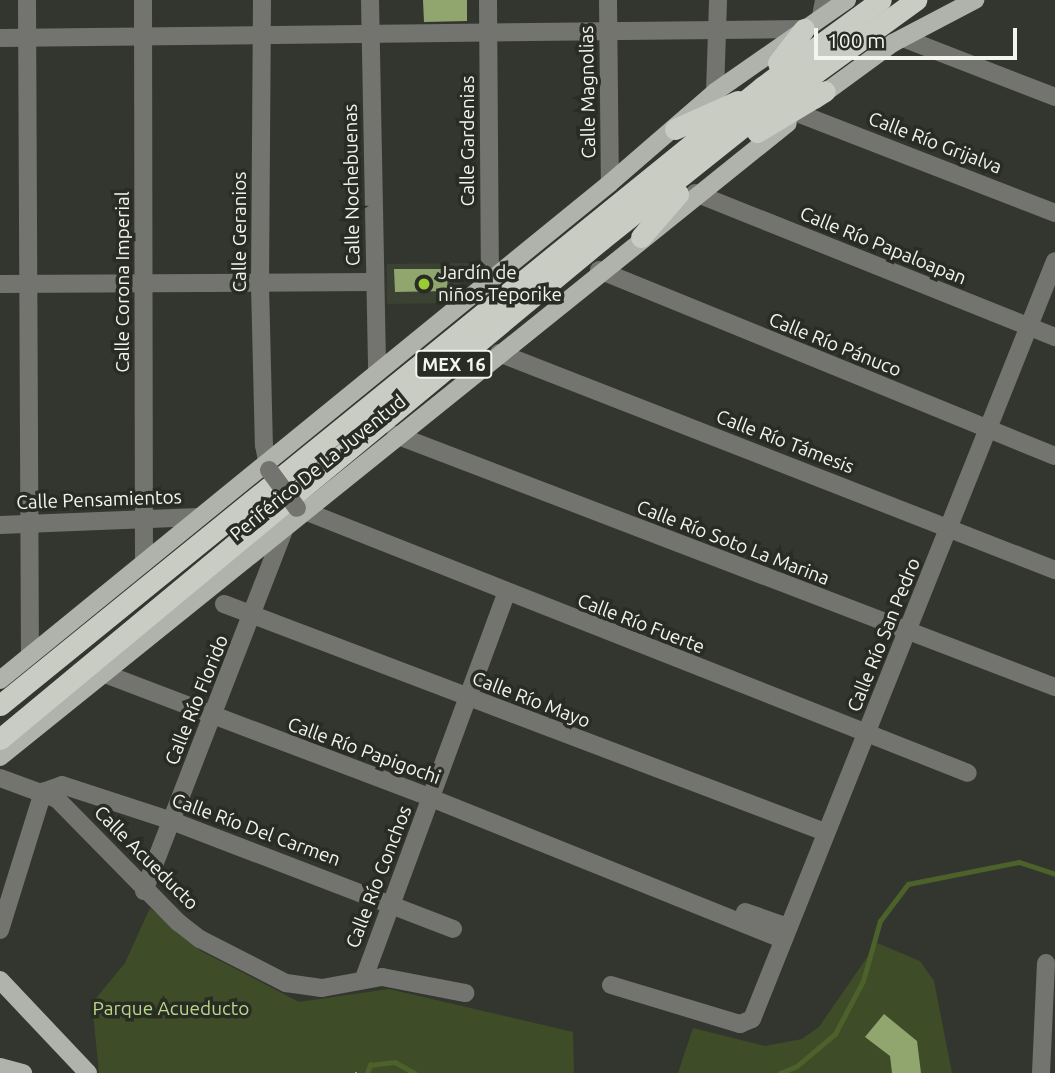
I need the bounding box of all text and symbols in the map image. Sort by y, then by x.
scale bar [817,14,1020,58]
street label: Calle Magnolias [575,25,601,159]
text: 100 m [827,28,885,52]
street label: Calle Gardenias [457,76,479,206]
street label: Calle Nochebuenas [339,104,365,266]
street label: Calle Río Grijalva [865,107,1005,179]
street label: Calle Geranios [229,171,251,293]
street label: Calle Corona Imperial [112,191,134,373]
street label: Calle Río Papaloapan [796,202,970,290]
place label: Jardín de niños Teporike [438,262,562,306]
marker: Jardín de niños Teporike [416,276,432,292]
street label: Calle Río Pánuco [765,308,905,382]
road number: MEX 16 [414,350,494,378]
street label: Periférico De La Juventud [226,390,410,546]
street label: Calle Río Támesis [713,405,857,479]
street label: Calle Pensamientos [16,486,182,514]
street label: Calle Río Soto La Marina [633,496,833,590]
street label: Calle Río San Pedro [843,555,925,715]
street label: Calle Río Fuerte [574,589,708,659]
street label: Calle Río Florido [161,632,233,768]
street label: Calle Río Mayo [469,667,593,733]
street label: Calle Río Papigochi [284,713,444,789]
street label: Calle Río Del Carmen [169,789,343,871]
street label: Calle Acueducto [89,801,203,915]
street label: Calle Río Conchos [341,803,417,951]
park label: Parque Acueducto [93,998,249,1020]

